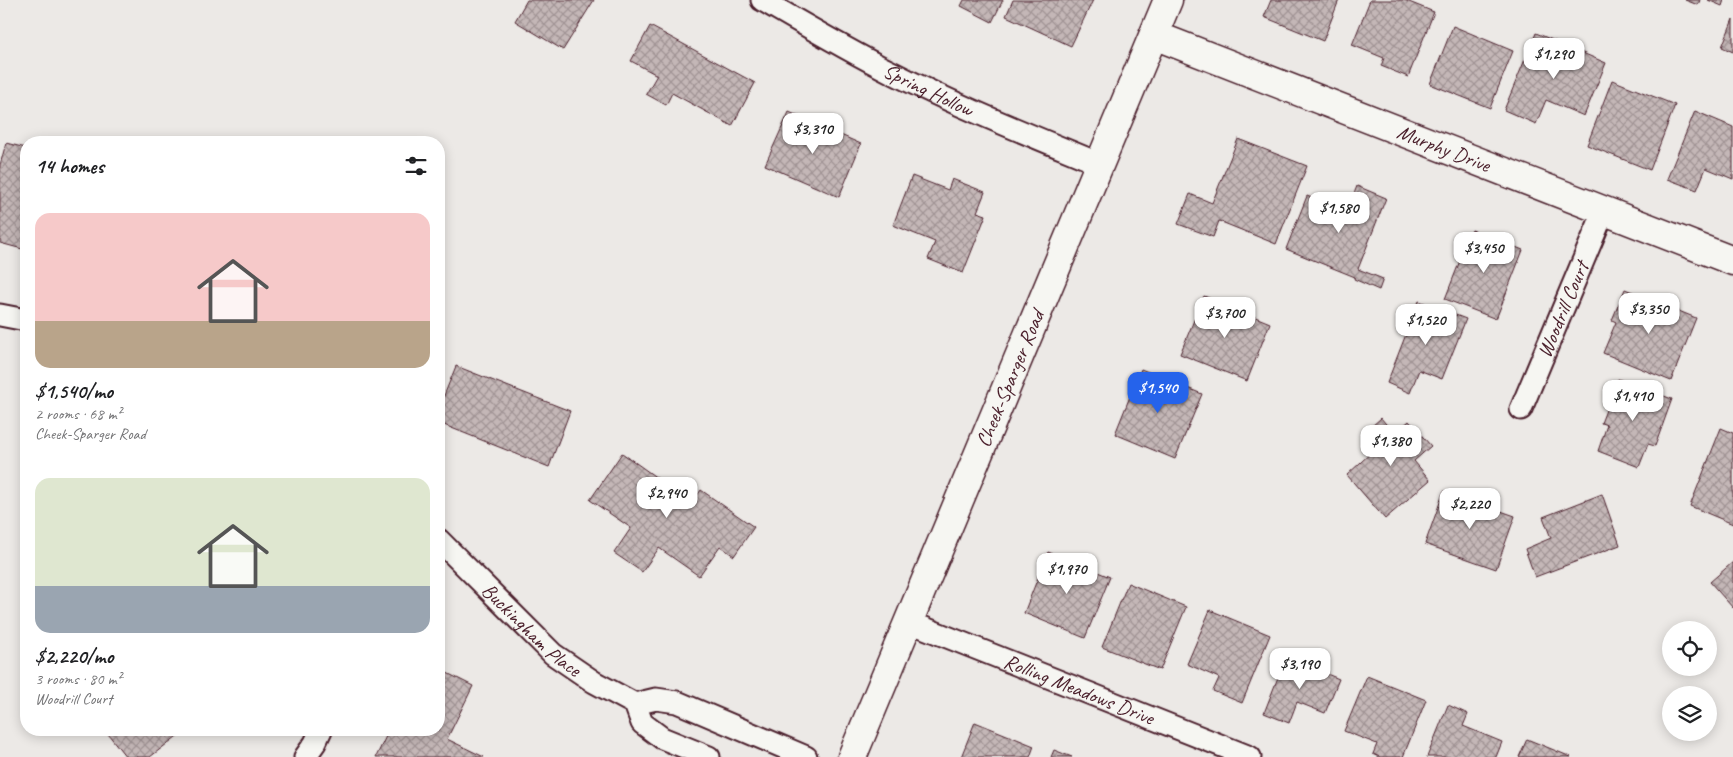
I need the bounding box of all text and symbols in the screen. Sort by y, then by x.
pin: $1,290 [1513,38,1595,80]
text: $1,290 [1535,44,1573,64]
street label: Spring Hollow [879,57,979,123]
pin: $3,310 [772,112,854,155]
street label: Murphy Drive [1394,118,1495,178]
text: $3,310 [793,119,833,139]
icon: filters [402,152,430,180]
text: 14 homes [35,153,104,179]
pin: $1,580 [1298,192,1380,234]
text: $1,580 [1320,198,1358,218]
pin: $3,450 [1443,232,1525,274]
text: $3,450 [1465,238,1503,258]
icon: home [188,246,278,336]
street label: Woodrill Court [1531,255,1596,361]
pin: $3,350 [1608,292,1690,335]
pin: $3,700 [1184,296,1266,339]
text: $3,350 [1630,299,1668,319]
street label: Cheek-Sparger Road [970,303,1051,451]
text: $3,700 [1205,303,1245,323]
pin: $1,520 [1385,304,1467,346]
text: $1,520 [1407,310,1445,330]
pin: $1,540 [1117,372,1199,414]
text: $1,540/mo [35,378,113,404]
text: $1,540 [1139,378,1177,398]
pin: $1,410 [1592,380,1674,422]
text: $1,410 [1613,386,1653,406]
text: 2 rooms · 68 m² [35,404,121,424]
text: Cheek-Sparger Road [35,424,146,444]
pin: $1,380 [1350,424,1432,467]
text: $1,380 [1371,431,1411,451]
pin: $2,940 [626,476,708,519]
text: $2,940 [648,483,686,503]
pin: $2,220 [1429,488,1511,530]
text: $2,220 [1450,494,1490,514]
icon: home [188,511,278,601]
pin: $1,970 [1026,552,1108,595]
text: $1,970 [1048,559,1086,579]
street label: Buckingham Place [476,577,587,683]
map controls [1662,621,1717,741]
button: locate [1662,621,1717,676]
text: $2,220/mo [35,643,113,669]
street label: Rolling Meadows Drive [1000,648,1160,731]
pin: $3,190 [1259,648,1341,690]
text: $3,190 [1281,654,1319,674]
text: 3 rooms · 80 m² [35,669,121,689]
button: layers [1662,686,1717,741]
text: Woodrill Court [35,689,112,709]

